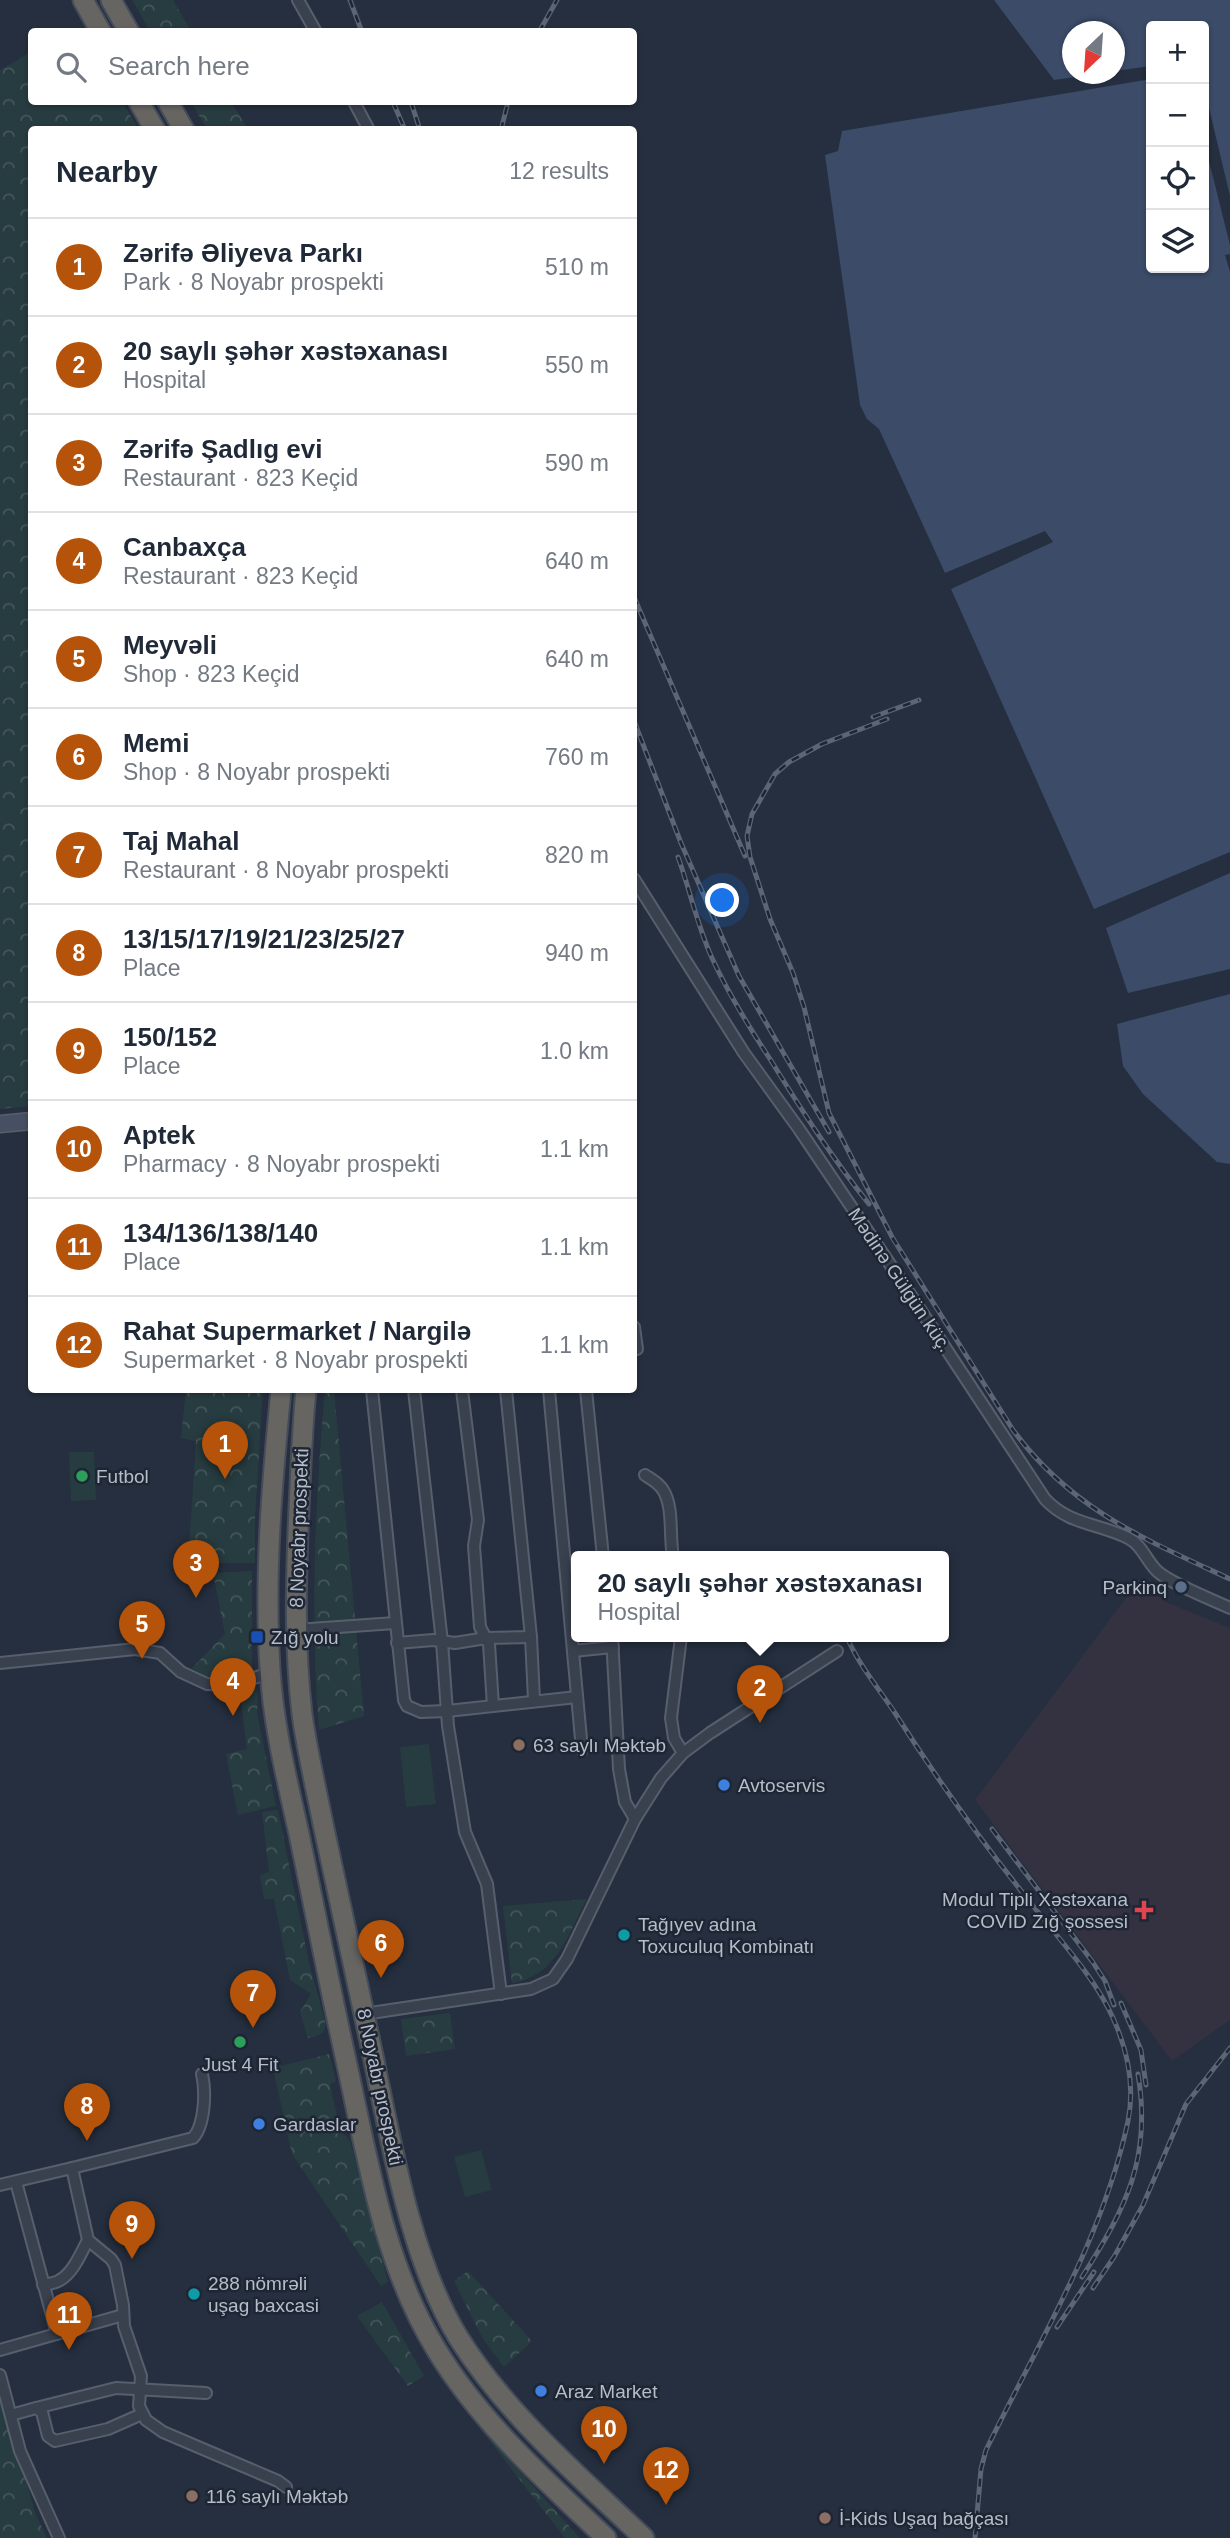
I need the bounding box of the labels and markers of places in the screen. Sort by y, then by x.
pin: 1 [202,1421,248,1479]
place label: Futbol [96,1466,149,1487]
marker: Futbol [74,1468,90,1484]
pin: 3 [173,1540,219,1598]
place label: Parkinq [1103,1577,1167,1598]
marker: Parkinq [1173,1579,1189,1595]
pin: 5 [119,1601,165,1659]
place label: Zığ yolu [271,1627,339,1648]
marker: Zığ yolu [249,1629,265,1645]
pin: 4 [210,1658,256,1716]
pin: 2 [737,1665,783,1723]
place label: 63 saylı Məktəb [533,1735,666,1756]
marker: 63 saylı Məktəb [511,1737,527,1753]
place label: Avtoservis [738,1775,825,1796]
marker: Avtoservis [716,1777,732,1793]
place label: Modul Tipli Xəstəxana COVID Zığ şossesi [942,1889,1128,1932]
marker: Modul Tipli Xəstəxana COVID Zığ şossesi [1134,1900,1154,1920]
place label: Tağıyev adına Toxuculuq Kombinatı [638,1914,814,1957]
pin: 6 [358,1920,404,1978]
marker: Tağıyev adına Toxuculuq Kombinatı [616,1927,632,1943]
pin: 7 [230,1970,276,2028]
marker: Just 4 Fit [232,2034,248,2050]
place label: Just 4 Fit [201,2054,279,2075]
pin: 8 [64,2083,110,2141]
place label: Gardaslar [273,2114,357,2135]
marker: Gardaslar [251,2116,267,2132]
pin: 9 [109,2201,155,2259]
place label: 288 nömrəli uşag baxcasi [208,2273,319,2316]
marker: 288 nömrəli uşag baxcasi [186,2286,202,2302]
pin: 11 [46,2292,92,2350]
place label: Araz Market [555,2381,658,2402]
marker: Araz Market [533,2383,549,2399]
pin: 10 [581,2406,627,2464]
pin: 12 [643,2447,689,2505]
place label: 116 saylı Məktəb [206,2486,348,2507]
marker: 116 saylı Məktəb [184,2488,200,2504]
place label: İ-Kids Uşaq bağçası [839,2508,1009,2529]
marker: İ-Kids Uşaq bağçası [817,2510,833,2526]

